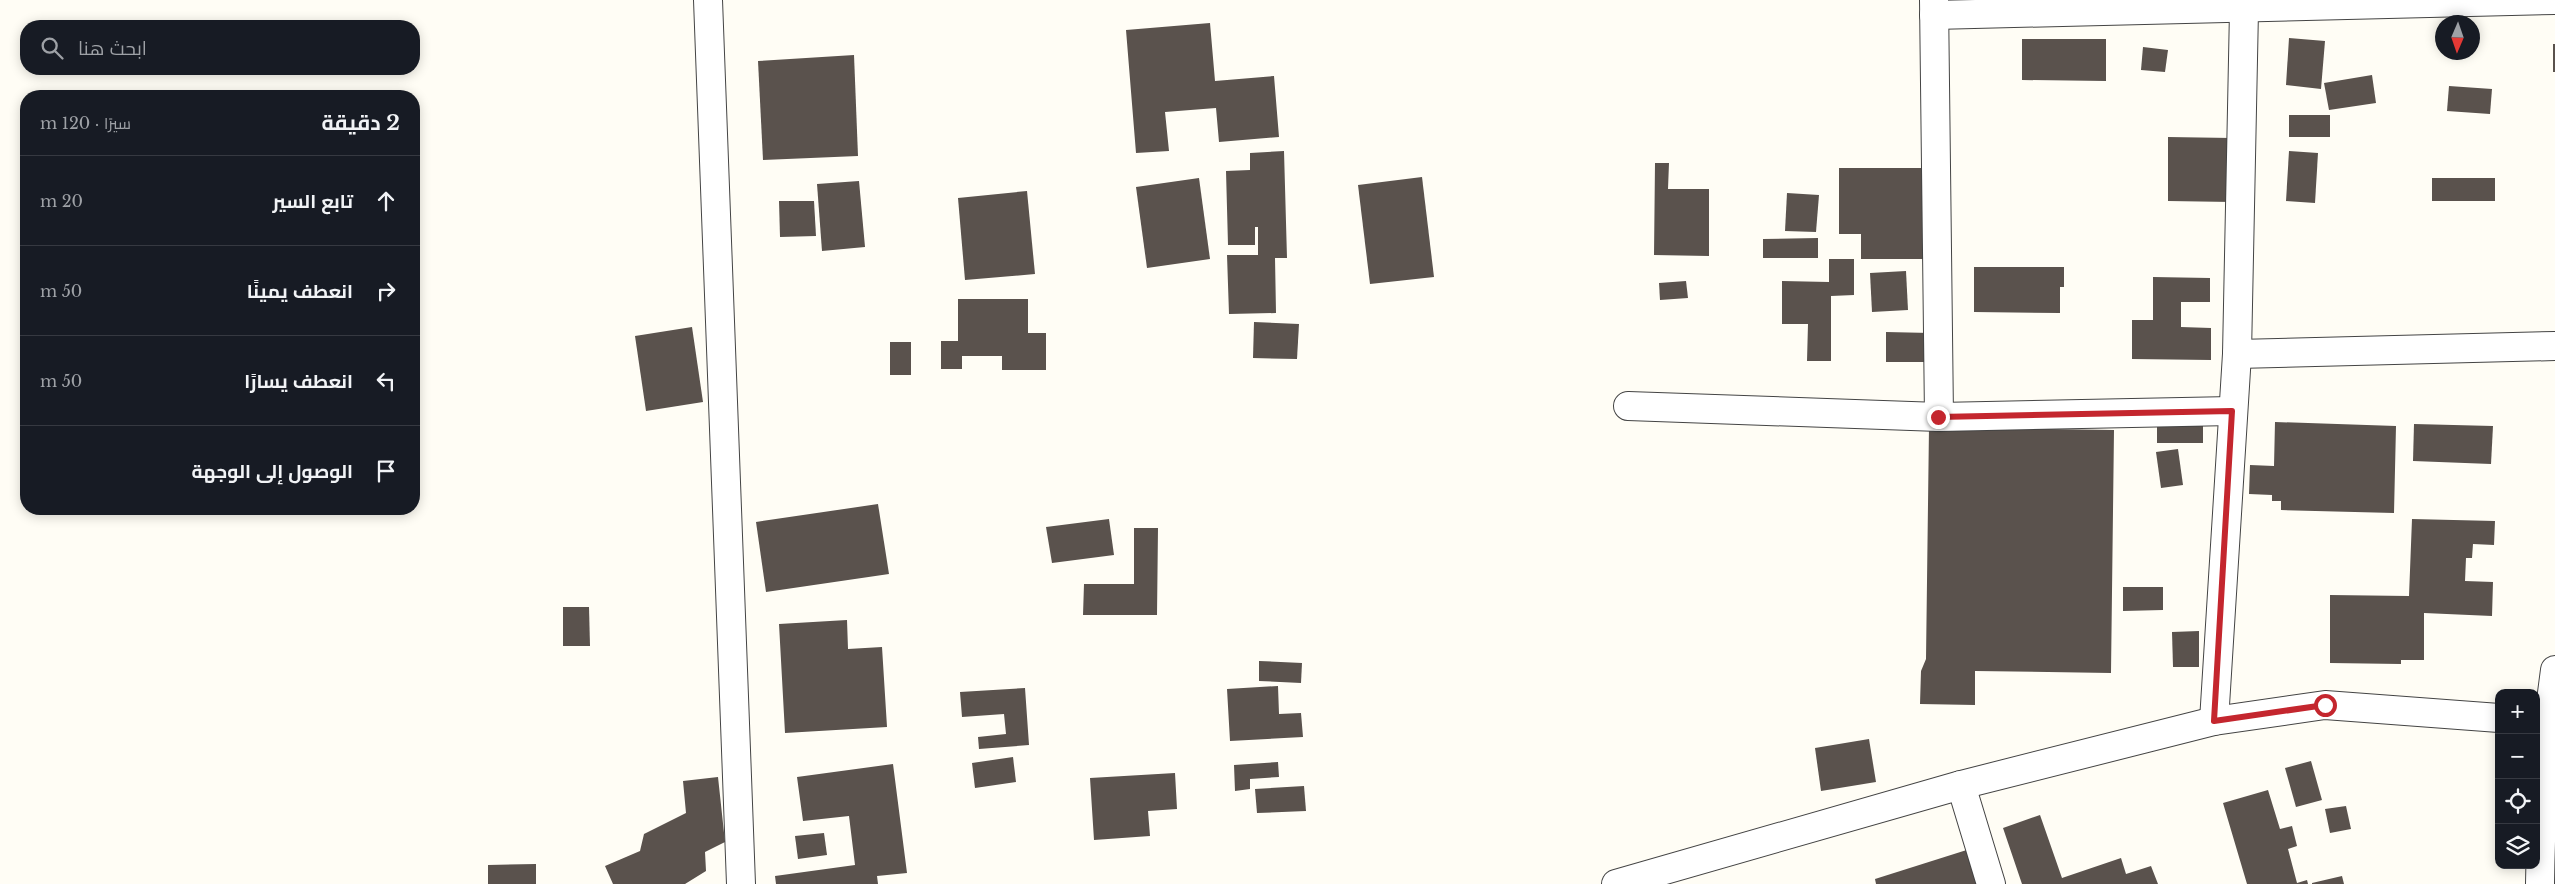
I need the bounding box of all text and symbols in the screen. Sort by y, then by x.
north arrow [2435,15,2480,60]
search box [20,20,420,75]
icon: search [38,34,66,62]
text: ابحث هنا [78,37,147,60]
text: 2 دقيقة [321,110,400,136]
text: سيرًا · 120 m [40,113,131,133]
icon: ahead [372,187,400,215]
text: تابع السير [272,190,353,213]
text: 20 m [40,191,83,211]
icon: right [372,277,400,305]
text: انعطف يمينًا [247,280,353,303]
text: 50 m [40,281,82,301]
icon: left [372,367,400,395]
text: انعطف يسارًا [244,370,353,393]
text: 50 m [40,371,82,391]
route end [1927,406,1950,429]
icon: arrive [372,457,400,485]
text: الوصول إلى الوجهة [192,460,353,483]
map controls [2495,689,2540,869]
button: + [2495,689,2540,734]
route start [2314,694,2337,717]
button: − [2495,734,2540,779]
button: locate [2495,779,2540,824]
button: layers [2495,824,2540,869]

